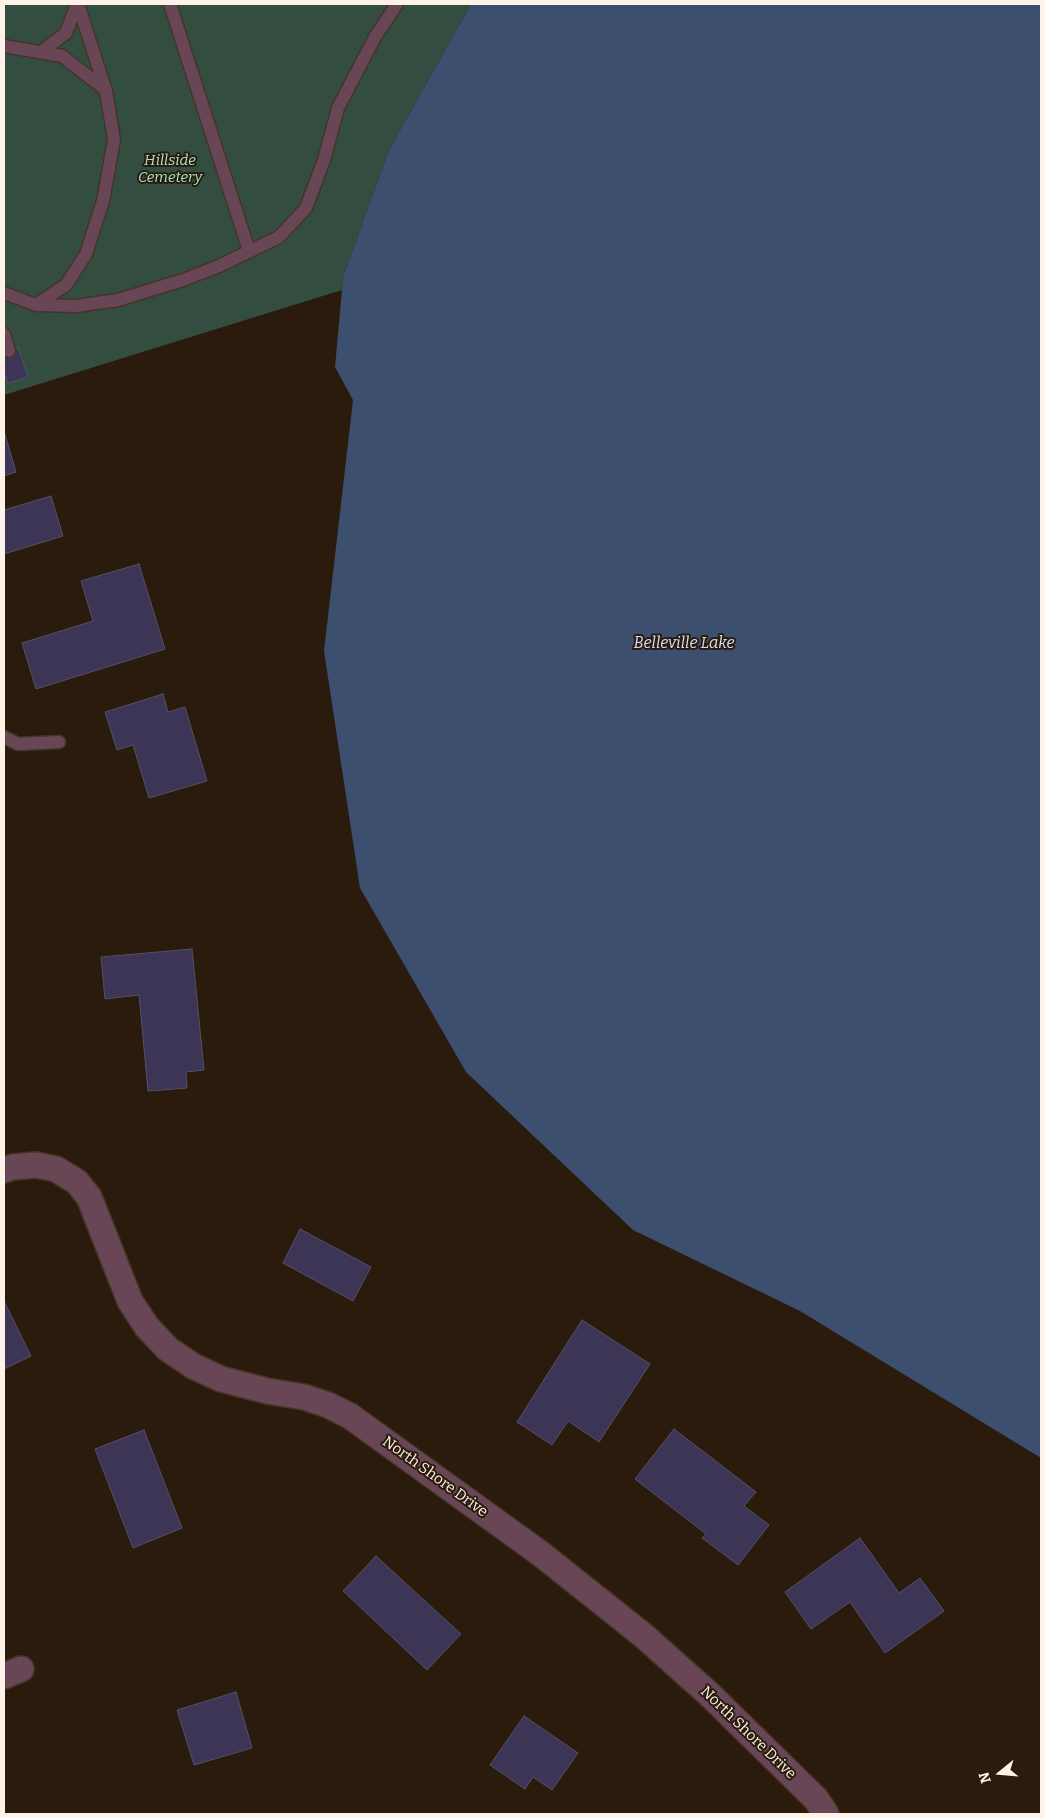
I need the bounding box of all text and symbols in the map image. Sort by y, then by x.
park label: Hillside Cemetery [138,152,202,187]
water label: Belleville Lake [634,634,734,654]
street label: North Shore Drive [379,1433,491,1521]
street label: North Shore Drive [696,1683,800,1783]
north arrow [975,1748,1025,1798]
text: N [975,1770,995,1785]

